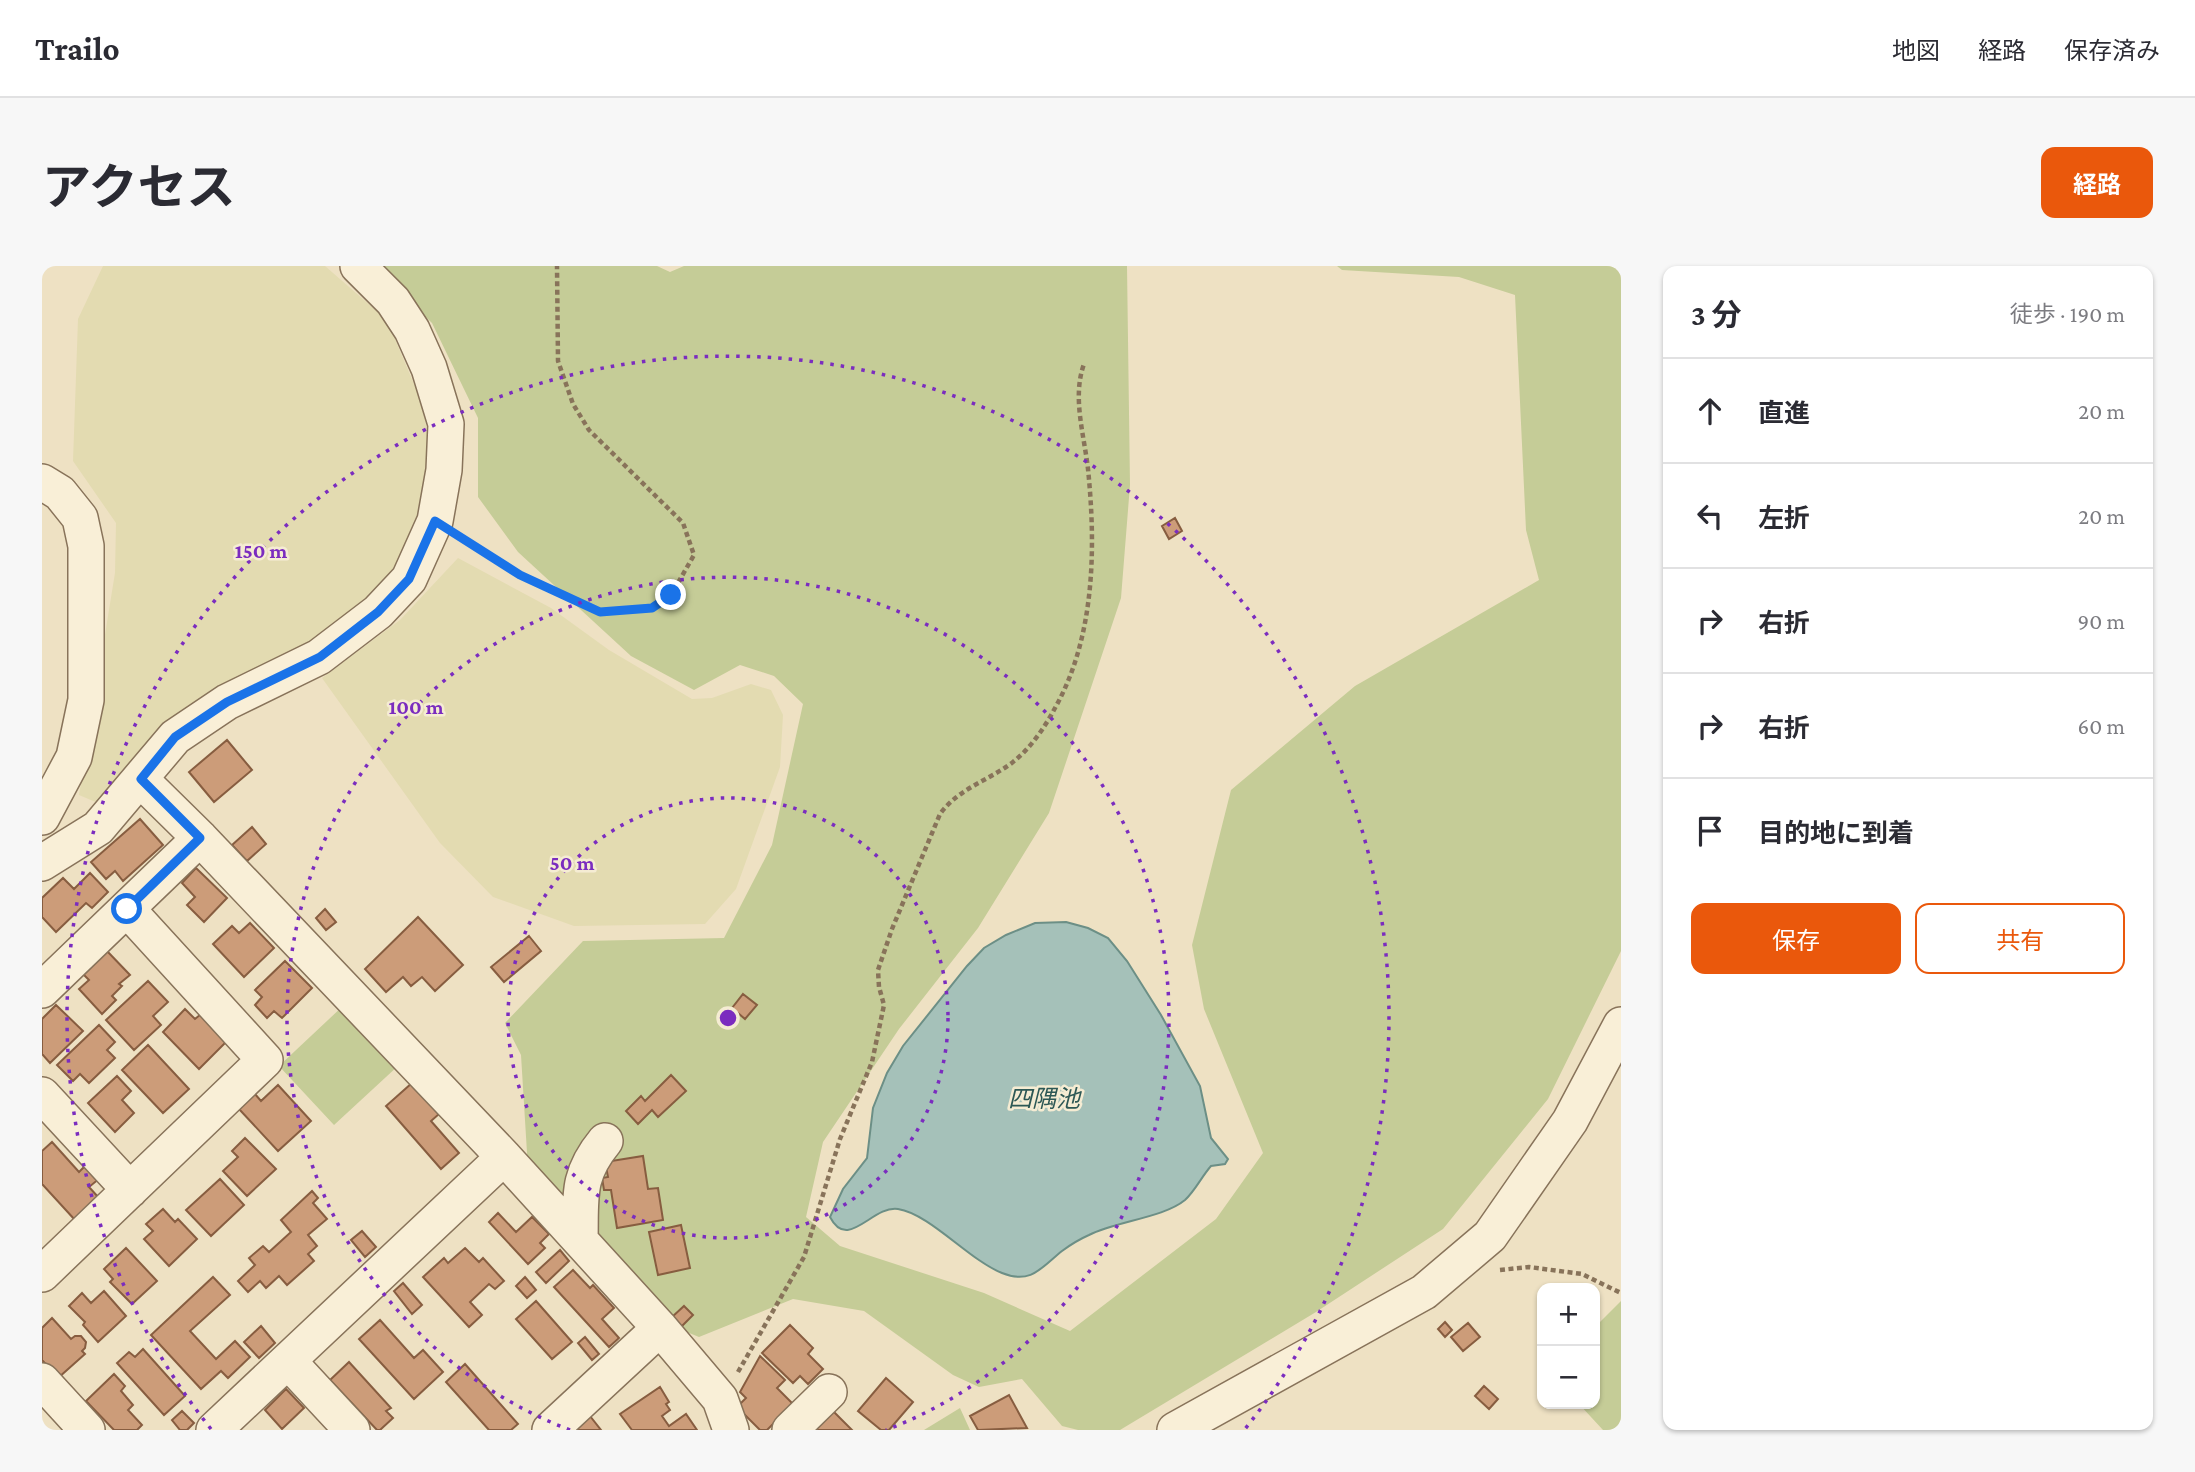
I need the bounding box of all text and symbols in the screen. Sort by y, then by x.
text: Trailo [35,30,120,67]
text: 地図 [1892,37,1940,64]
text: 経路 [1978,37,2026,64]
text: 保存済み [2064,37,2160,64]
button: 経路 [2041,147,2153,218]
text: アクセス [42,160,236,215]
text: 3 分 [1691,298,1741,331]
text: 徒歩 · 190 m [2010,301,2125,327]
icon: ahead [1691,392,1729,430]
text: 20 m [2078,398,2125,424]
text: 直進 [1758,399,1810,428]
icon: left [1691,497,1729,535]
text: 20 m [2078,503,2125,529]
text: 左折 [1758,504,1810,533]
text: 150 m [235,539,288,563]
route end [655,579,686,610]
icon: right [1691,602,1729,640]
text: 90 m [2078,608,2125,634]
text: 右折 [1758,609,1810,638]
text: 100 m [388,695,444,719]
icon: right [1691,707,1729,745]
text: 60 m [2078,713,2125,739]
text: 右折 [1758,714,1810,743]
icon: arrive [1691,812,1729,850]
text: 目的地に到着 [1758,819,1914,848]
text: 50 m [550,851,595,875]
route start [111,893,142,924]
button: 保存 [1691,903,1901,974]
button: 共有 [1915,903,2125,974]
centre of rings [716,1006,740,1030]
water label: 四隅池 [1008,1085,1082,1112]
map controls [1537,1283,1600,1409]
button: + [1537,1283,1600,1346]
button: − [1537,1346,1600,1409]

